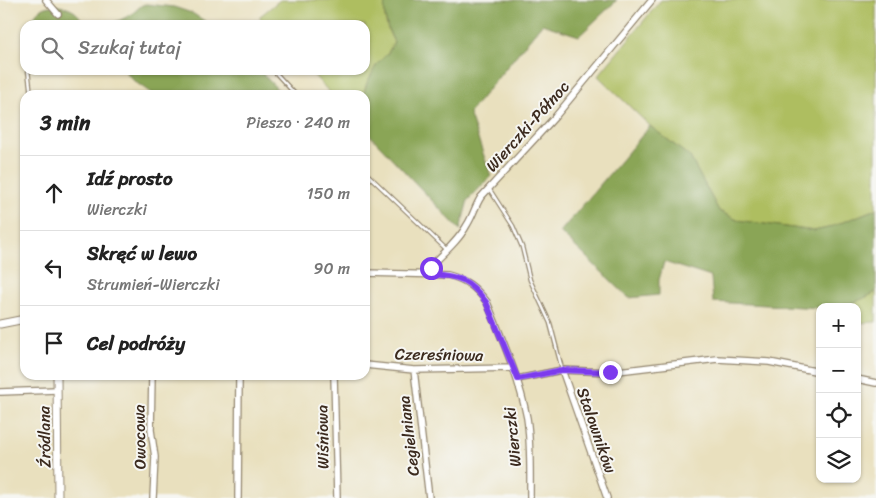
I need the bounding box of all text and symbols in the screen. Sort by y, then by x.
search box [20,20,370,75]
text: Szukaj tutaj [78,31,181,64]
icon: search [38,34,66,62]
street label: Wierczki-Północ [478,74,577,179]
text: 3 min [40,104,90,142]
text: Pieszo · 240 m [246,108,350,137]
text: Idź prosto [87,162,173,195]
icon: ahead [40,179,68,207]
text: 150 m [307,179,350,208]
text: Wierczki [87,195,147,224]
text: Skręć w lewo [87,237,197,270]
icon: left [40,254,68,282]
text: 90 m [314,254,350,283]
route start [420,257,443,280]
text: Strumień-Wierczki [87,270,220,299]
map controls [816,303,861,483]
button: + [816,303,861,348]
text: Cel podróży [87,327,185,360]
icon: arrive [40,329,68,357]
street label: Czereśniowa [395,339,484,370]
button: − [816,348,861,393]
route end [599,361,622,384]
street label: Stalowników [568,383,625,477]
button: locate [816,393,861,438]
street label: Cegielniana [389,394,428,478]
street label: Owocowa [124,404,155,470]
street label: Źródlana [29,405,60,468]
street label: Wiśniowa [307,405,338,469]
street label: Wierczki [495,405,530,468]
button: layers [816,438,861,483]

